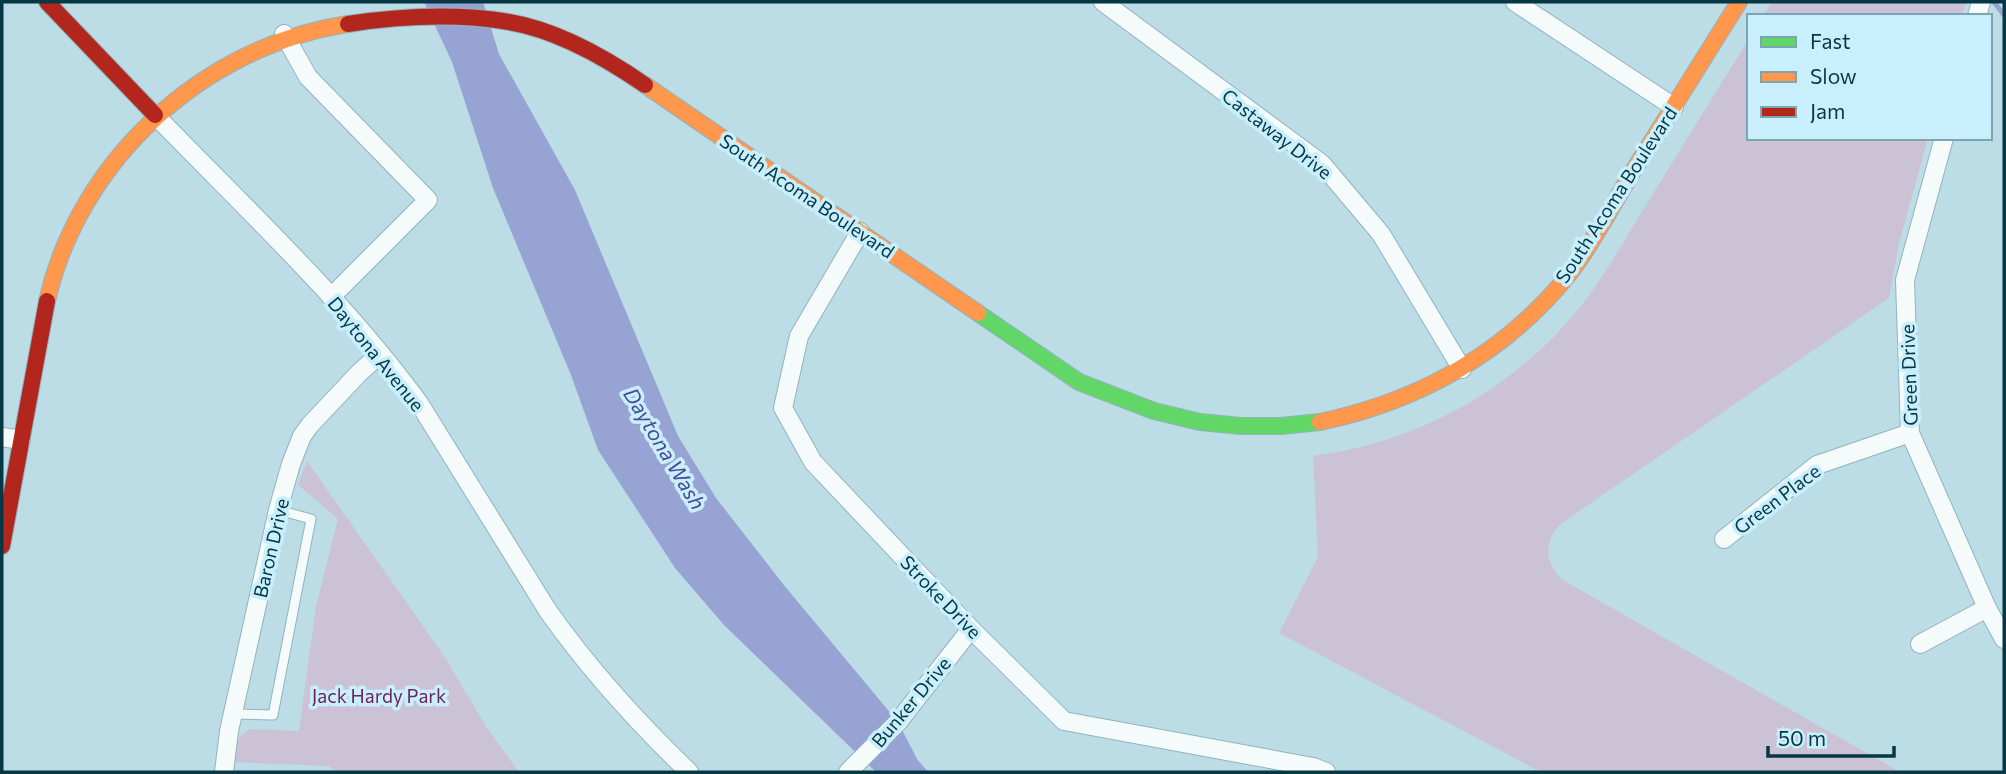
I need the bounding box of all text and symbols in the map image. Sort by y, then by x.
legend [1747,14,1992,140]
text: Fast [1810,28,1851,53]
text: Slow [1810,63,1857,88]
street label: Castaway Drive [1218,84,1337,184]
text: Jam [1810,98,1845,123]
street label: South Acoma Boulevard [1550,102,1681,287]
street label: South Acoma Boulevard [716,129,899,263]
street label: Daytona Avenue [323,292,429,415]
street label: Green Drive [1895,324,1922,426]
water label: Daytona Wash [619,383,711,514]
street label: Green Place [1729,459,1824,538]
street label: Baron Drive [248,496,293,600]
street label: Stroke Drive [896,550,987,643]
street label: Bunker Drive [866,652,955,752]
park label: Jack Hardy Park [312,684,446,707]
scale bar [1768,714,1894,758]
text: 50 m [1778,725,1826,750]

